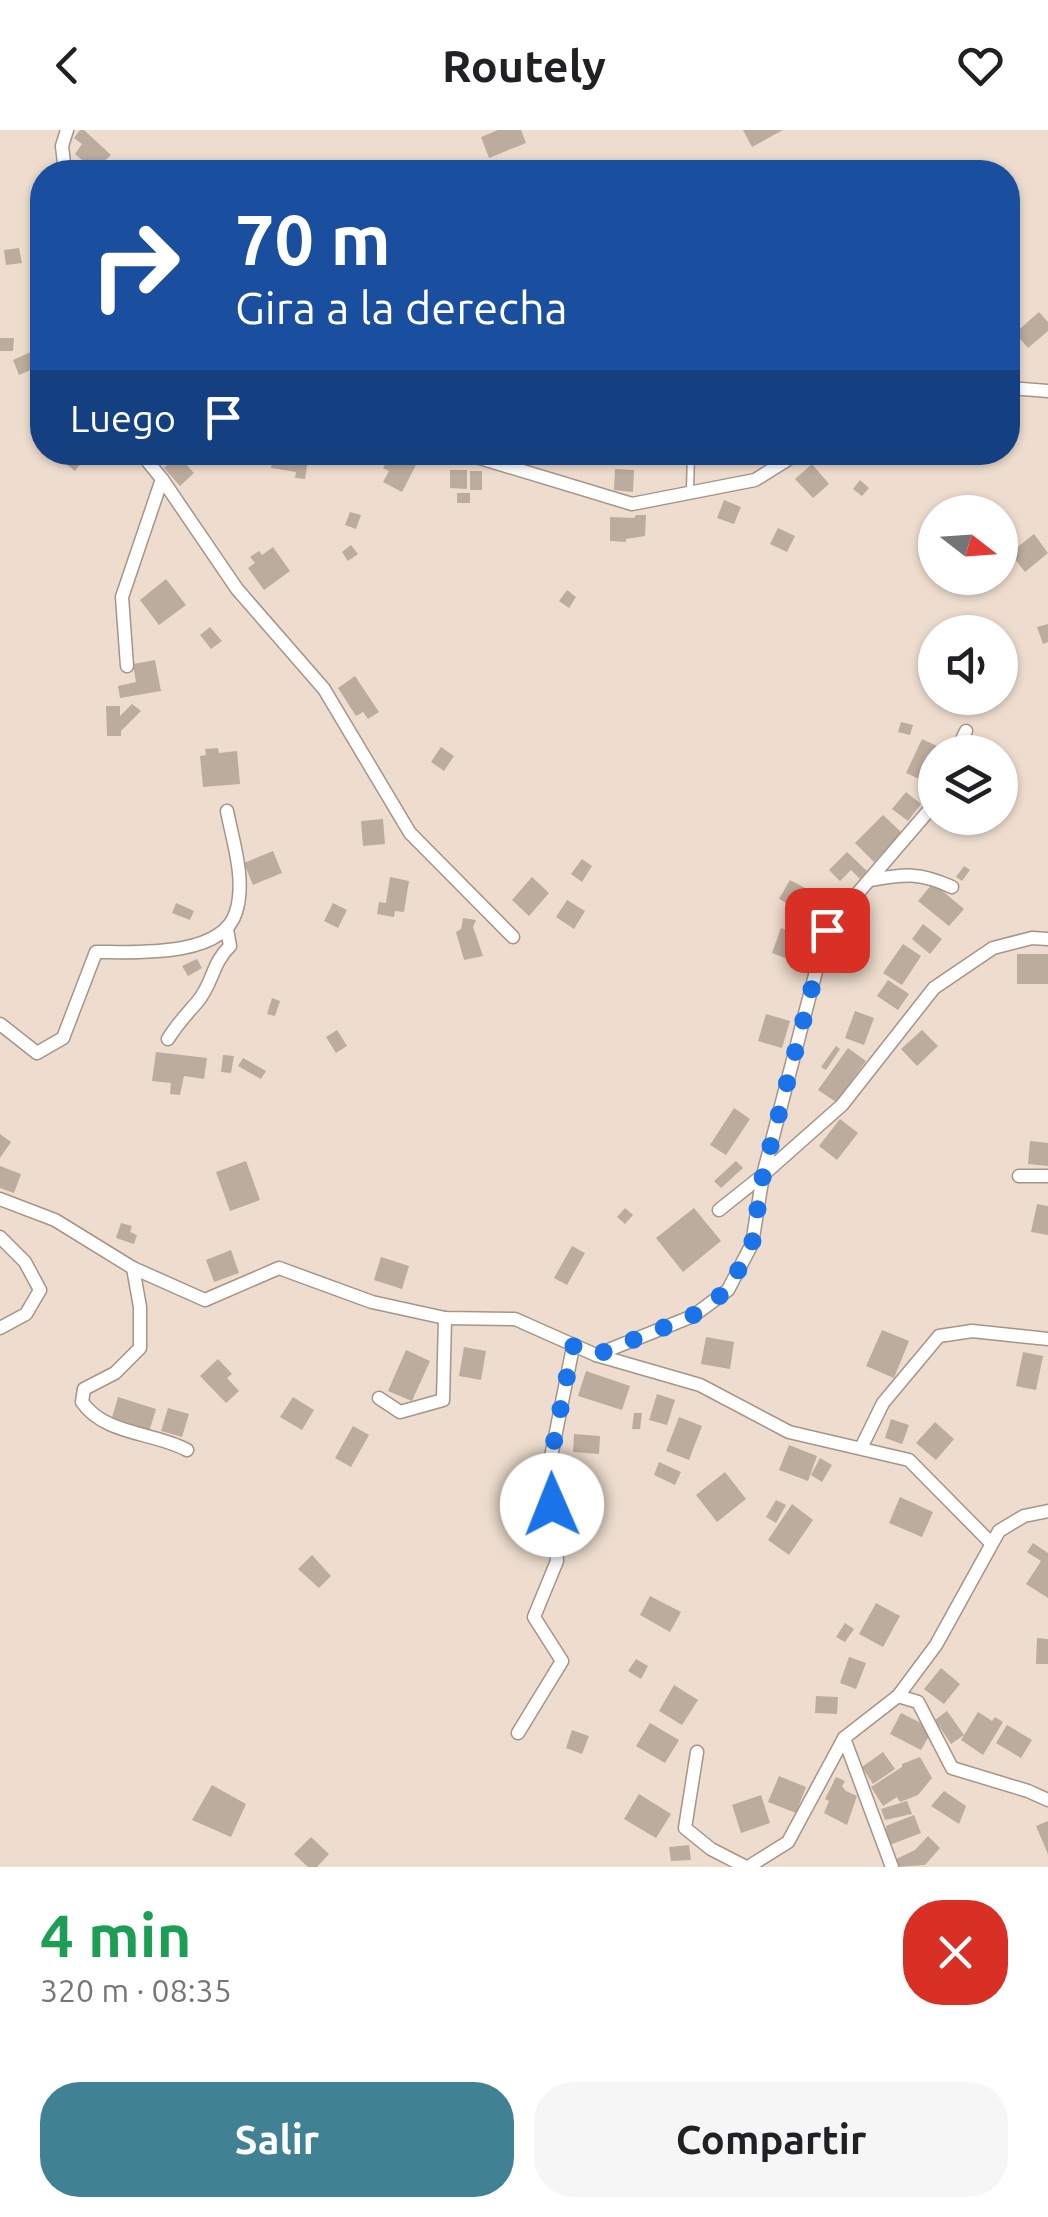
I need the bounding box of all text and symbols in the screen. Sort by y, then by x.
icon: back [40,38,95,93]
icon: heart [953,38,1008,93]
text: Routely [442,40,606,91]
icon: right [70,200,200,330]
text: 70 m [235,200,391,278]
text: Gira a la derecha [235,282,568,333]
icon: arrive [196,390,251,445]
text: Luego [70,397,176,439]
north arrow [918,495,1018,595]
map controls [918,495,1018,835]
button: sound [918,615,1018,715]
button: layers [918,735,1018,835]
pin [785,888,870,973]
icon: arrive [800,903,855,958]
position arrow [500,1453,604,1557]
button: close [903,1900,1008,2005]
text: 4 min [40,1901,192,1968]
text: 320 m · 08:35 [40,1972,232,2008]
button: Salir [40,2082,514,2197]
button: Compartir [534,2082,1008,2197]

